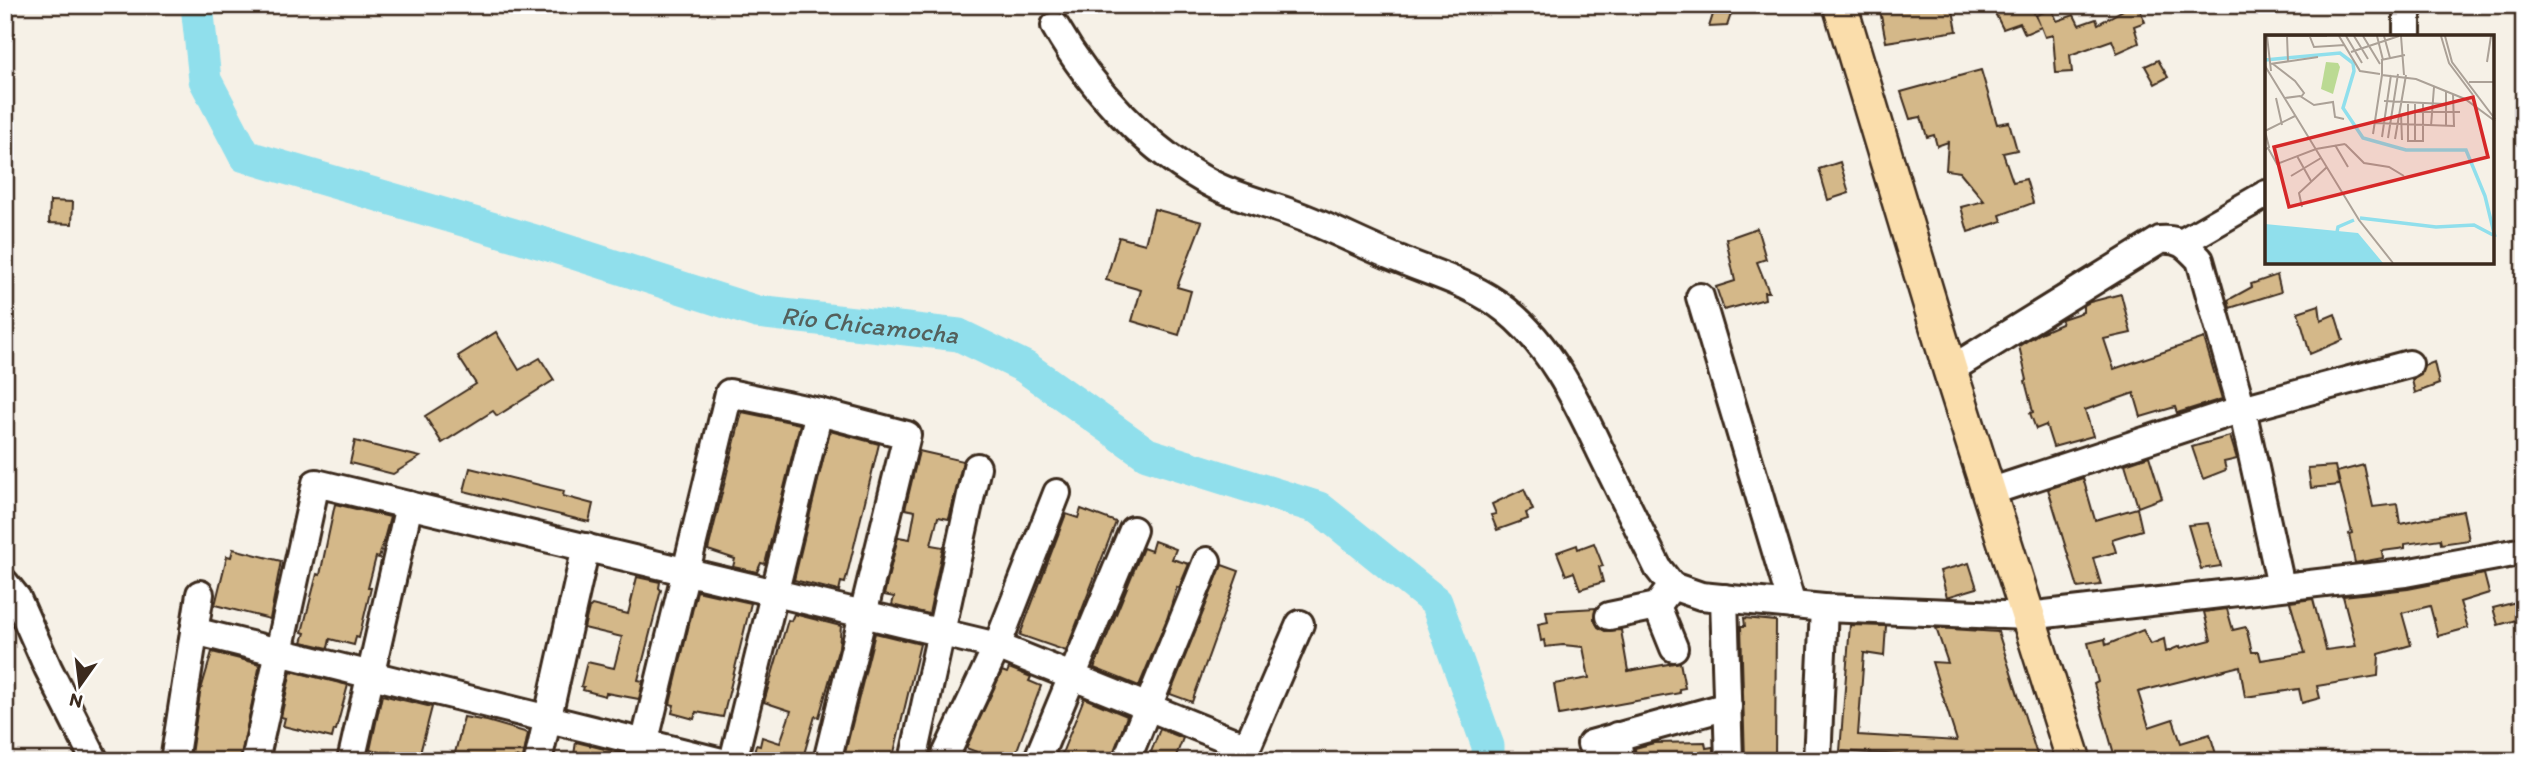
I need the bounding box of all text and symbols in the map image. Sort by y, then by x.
inset map [2265,35,2494,264]
water label: Río Chicamocha [780,299,961,351]
north arrow [46,650,116,720]
text: N [67,688,85,714]

